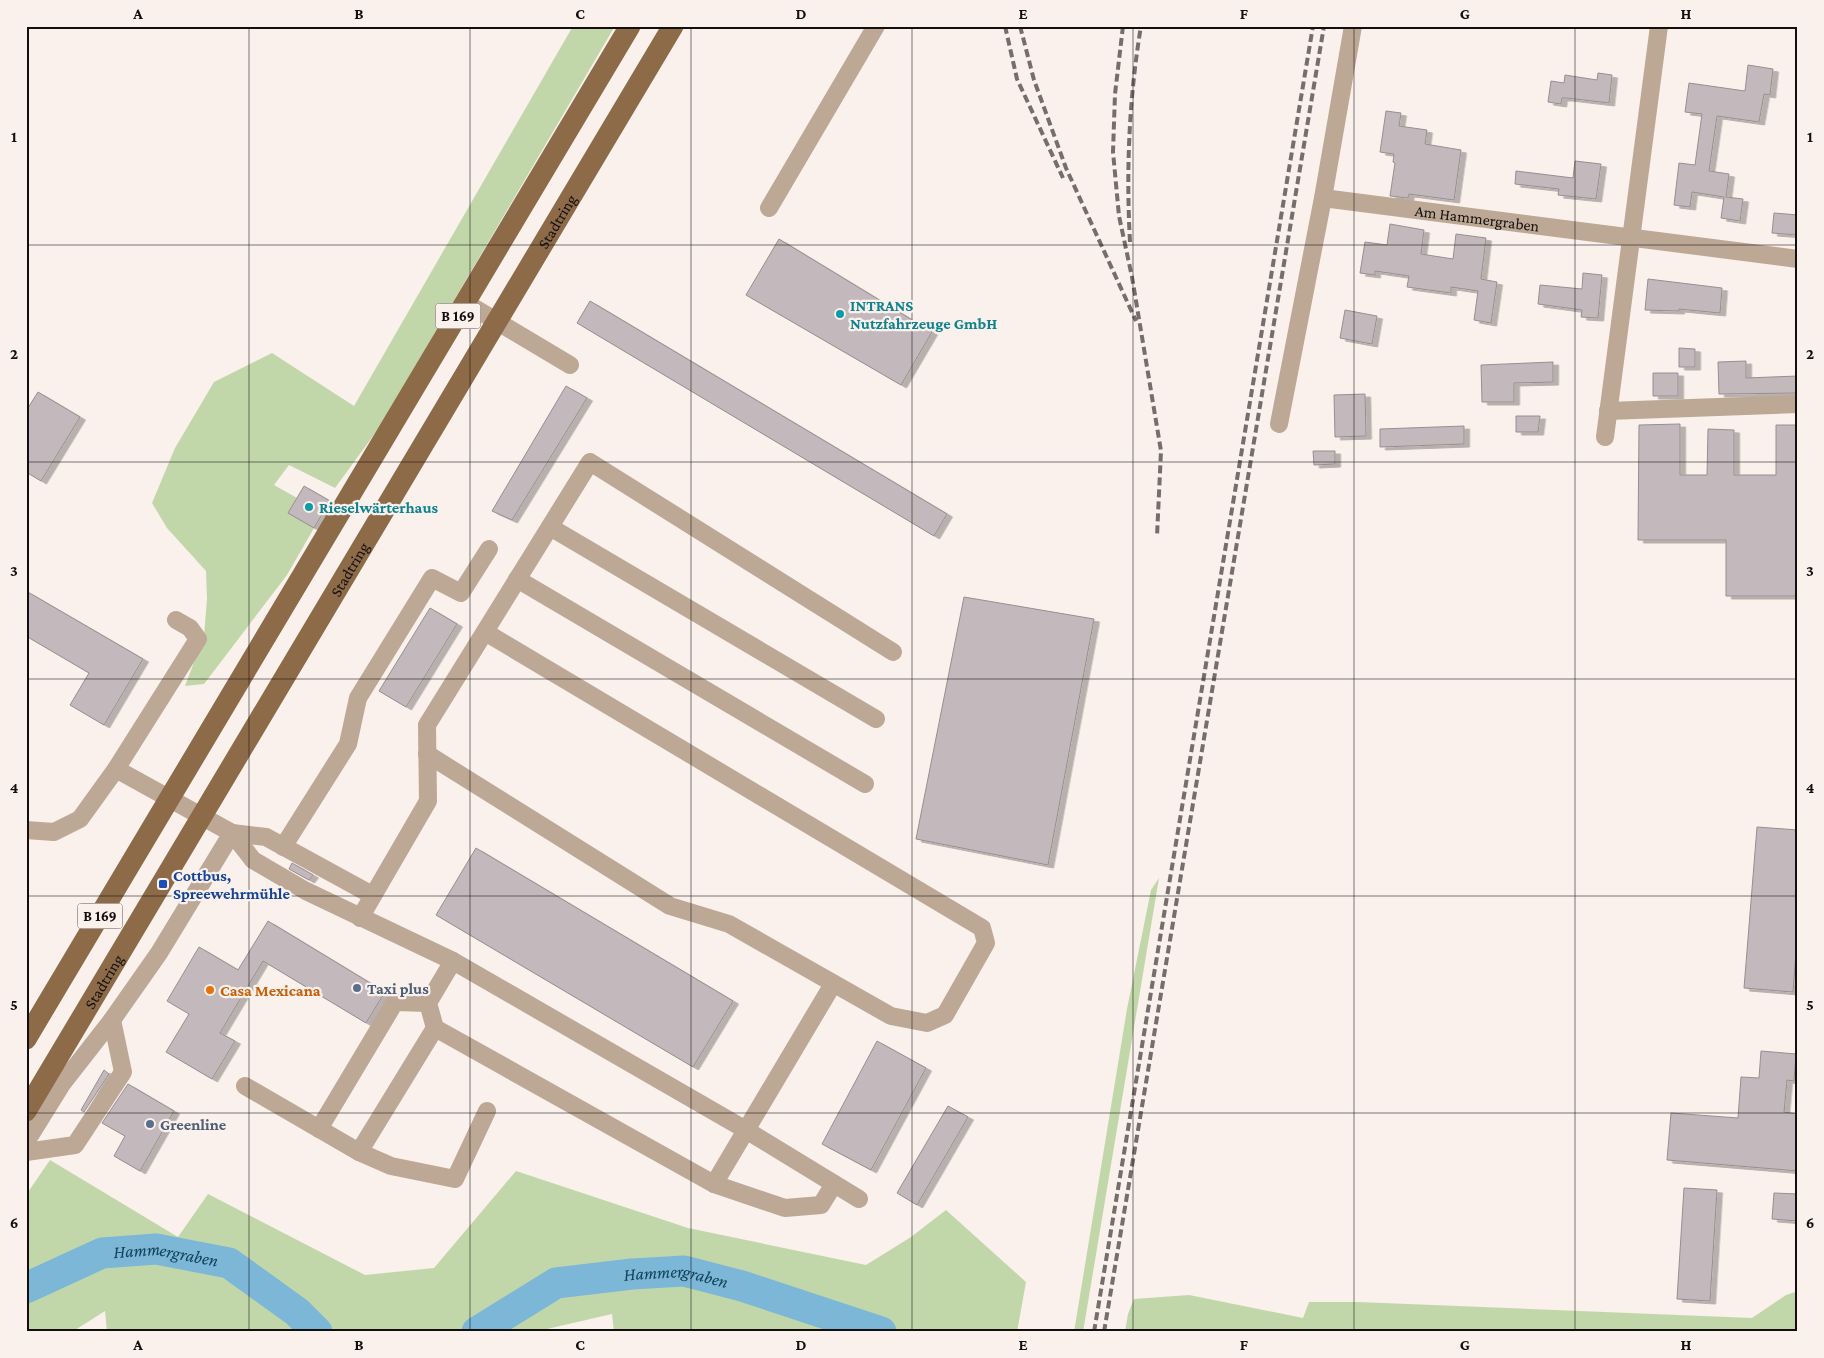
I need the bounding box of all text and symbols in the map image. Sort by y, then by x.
text: A [132,5,143,22]
text: B [354,5,364,22]
text: C [575,5,585,22]
text: D [795,5,807,22]
text: E [1018,5,1028,22]
text: F [1240,5,1249,22]
text: G [1460,5,1470,22]
text: H [1681,5,1692,22]
text: 1 [11,128,17,145]
text: 1 [1807,128,1813,145]
street label: Stadtring [534,191,580,251]
street label: Am Hammergraben [1414,201,1541,234]
place label: INTRANS Nutzfahrzeuge GmbH [850,297,997,332]
road number: B 169 [436,304,480,328]
marker: INTRANS Nutzfahrzeuge GmbH [834,308,846,320]
text: 2 [10,345,18,362]
text: 2 [1806,345,1814,362]
place label: Rieselwärterhaus [319,499,438,516]
marker: Rieselwärterhaus [303,501,315,513]
street label: Stadtring [327,539,373,599]
text: 3 [10,562,18,579]
text: 3 [1806,562,1814,579]
text: 4 [10,779,19,796]
text: 4 [1806,779,1815,796]
place label: Cottbus, Spreewehrmühle [173,867,291,902]
marker: Cottbus, Spreewehrmühle [157,878,169,890]
road number: B 169 [78,904,122,928]
street label: Stadtring [81,951,127,1011]
place label: Taxi plus [367,980,429,997]
place label: Casa Mexicana [220,982,321,999]
marker: Taxi plus [351,982,363,994]
marker: Casa Mexicana [204,984,216,996]
text: 5 [10,996,18,1013]
text: 5 [1806,996,1814,1013]
place label: Greenline [160,1116,227,1133]
marker: Greenline [144,1118,156,1130]
text: 6 [10,1214,18,1231]
text: 6 [1806,1214,1814,1231]
water label: Hammergraben [113,1239,220,1271]
water label: Hammergraben [622,1261,730,1292]
text: A [132,1336,143,1353]
text: B [354,1336,364,1353]
text: C [575,1336,585,1353]
text: D [795,1336,807,1353]
text: E [1018,1336,1028,1353]
text: F [1240,1336,1249,1353]
text: G [1460,1336,1470,1353]
text: H [1681,1336,1692,1353]

